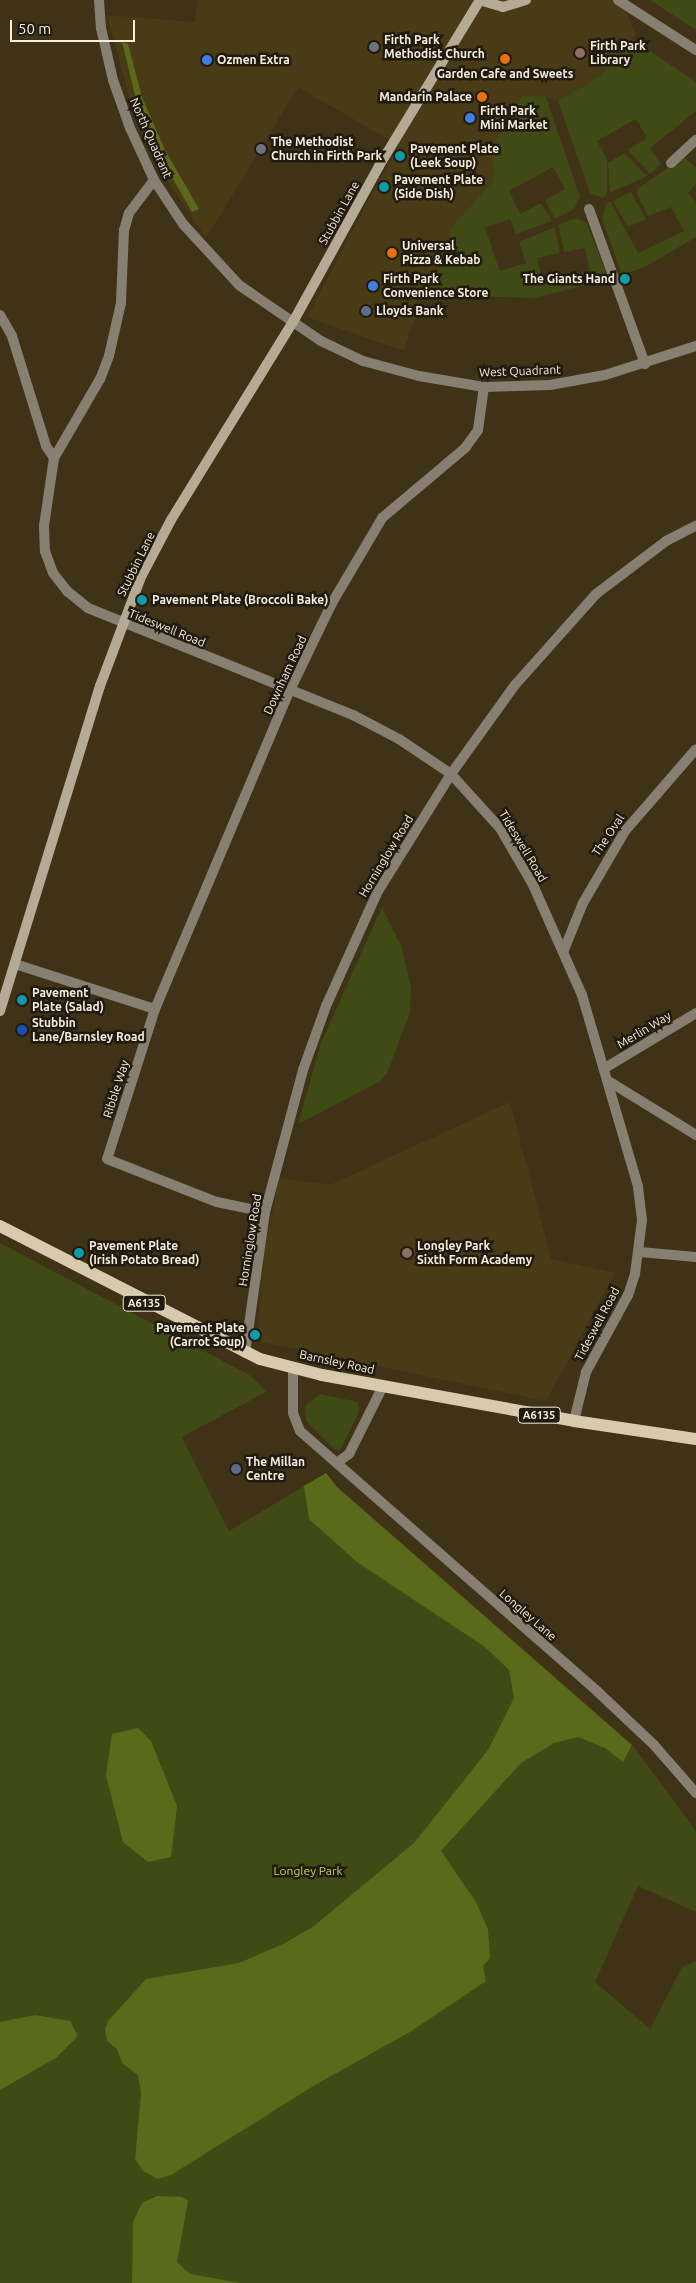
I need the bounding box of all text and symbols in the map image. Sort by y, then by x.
scale bar [12,10,138,42]
text: 50 m [18,20,51,37]
place label: Firth Park Methodist Church [384,33,485,61]
place label: Firth Park Library [590,39,646,67]
marker: Firth Park Methodist Church [368,41,380,53]
marker: Firth Park Library [574,47,586,59]
place label: Ozmen Extra [217,53,290,67]
marker: Garden Cafe and Sweets [499,53,511,65]
marker: Ozmen Extra [201,54,213,66]
place label: Garden Cafe and Sweets [437,67,573,81]
place label: Mandarin Palace [379,90,472,104]
marker: Mandarin Palace [476,91,488,103]
street label: North Quadrant [127,96,175,180]
place label: Firth Park Mini Market [480,104,548,132]
marker: Firth Park Mini Market [464,112,476,124]
place label: The Methodist Church in Firth Park [271,135,382,163]
place label: Pavement Plate (Leek Soup) [410,142,499,170]
marker: The Methodist Church in Firth Park [255,143,267,155]
marker: Pavement Plate (Leek Soup) [394,150,406,162]
place label: Pavement Plate (Side Dish) [394,173,483,201]
street label: Stubbin Lane [316,179,362,247]
marker: Pavement Plate (Side Dish) [378,181,390,193]
place label: Universal Pizza & Kebab [402,239,480,267]
marker: Universal Pizza & Kebab [386,247,398,259]
place label: Firth Park Convenience Store [383,272,488,300]
place label: The Giants Hand [523,272,615,286]
marker: The Giants Hand [619,273,631,285]
marker: Firth Park Convenience Store [367,280,379,292]
place label: Lloyds Bank [376,304,443,318]
marker: Lloyds Bank [360,305,372,317]
street label: West Quadrant [479,362,561,380]
street label: Stubbin Lane [114,529,158,599]
place label: Pavement Plate (Broccoli Bake) [152,593,328,607]
marker: Pavement Plate (Broccoli Bake) [136,594,148,606]
street label: Tideswell Road [127,606,207,650]
street label: Downham Road [260,633,310,717]
street label: Tideswell Road [496,807,550,885]
street label: The Oval [589,811,627,859]
street label: Horninglow Road [356,812,416,900]
place label: Pavement Plate (Salad) [32,986,104,1014]
marker: Pavement Plate (Salad) [16,994,28,1006]
street label: Merlin Way [615,1008,673,1052]
place label: Stubbin Lane/Barnsley Road [32,1016,145,1044]
marker: Stubbin Lane/Barnsley Road [16,1024,28,1036]
street label: Ribble Way [100,1058,132,1120]
street label: Horninglow Road [236,1193,264,1287]
place label: Pavement Plate (Irish Potato Bread) [89,1239,199,1267]
place label: Longley Park Sixth Form Academy [417,1239,532,1267]
marker: Pavement Plate (Irish Potato Bread) [73,1247,85,1259]
marker: Longley Park Sixth Form Academy [401,1247,413,1259]
street label: Tideswell Road [572,1285,622,1363]
road number: A6135 [122,1295,166,1312]
place label: Pavement Plate (Carrot Soup) [156,1321,245,1349]
marker: Pavement Plate (Carrot Soup) [249,1329,261,1341]
street label: Barnsley Road [298,1347,376,1377]
road number: A6135 [516,1406,562,1424]
place label: The Millan Centre [246,1455,305,1483]
marker: The Millan Centre [230,1463,242,1475]
street label: Longley Lane [497,1586,559,1644]
park label: Longley Park [273,1864,343,1878]

